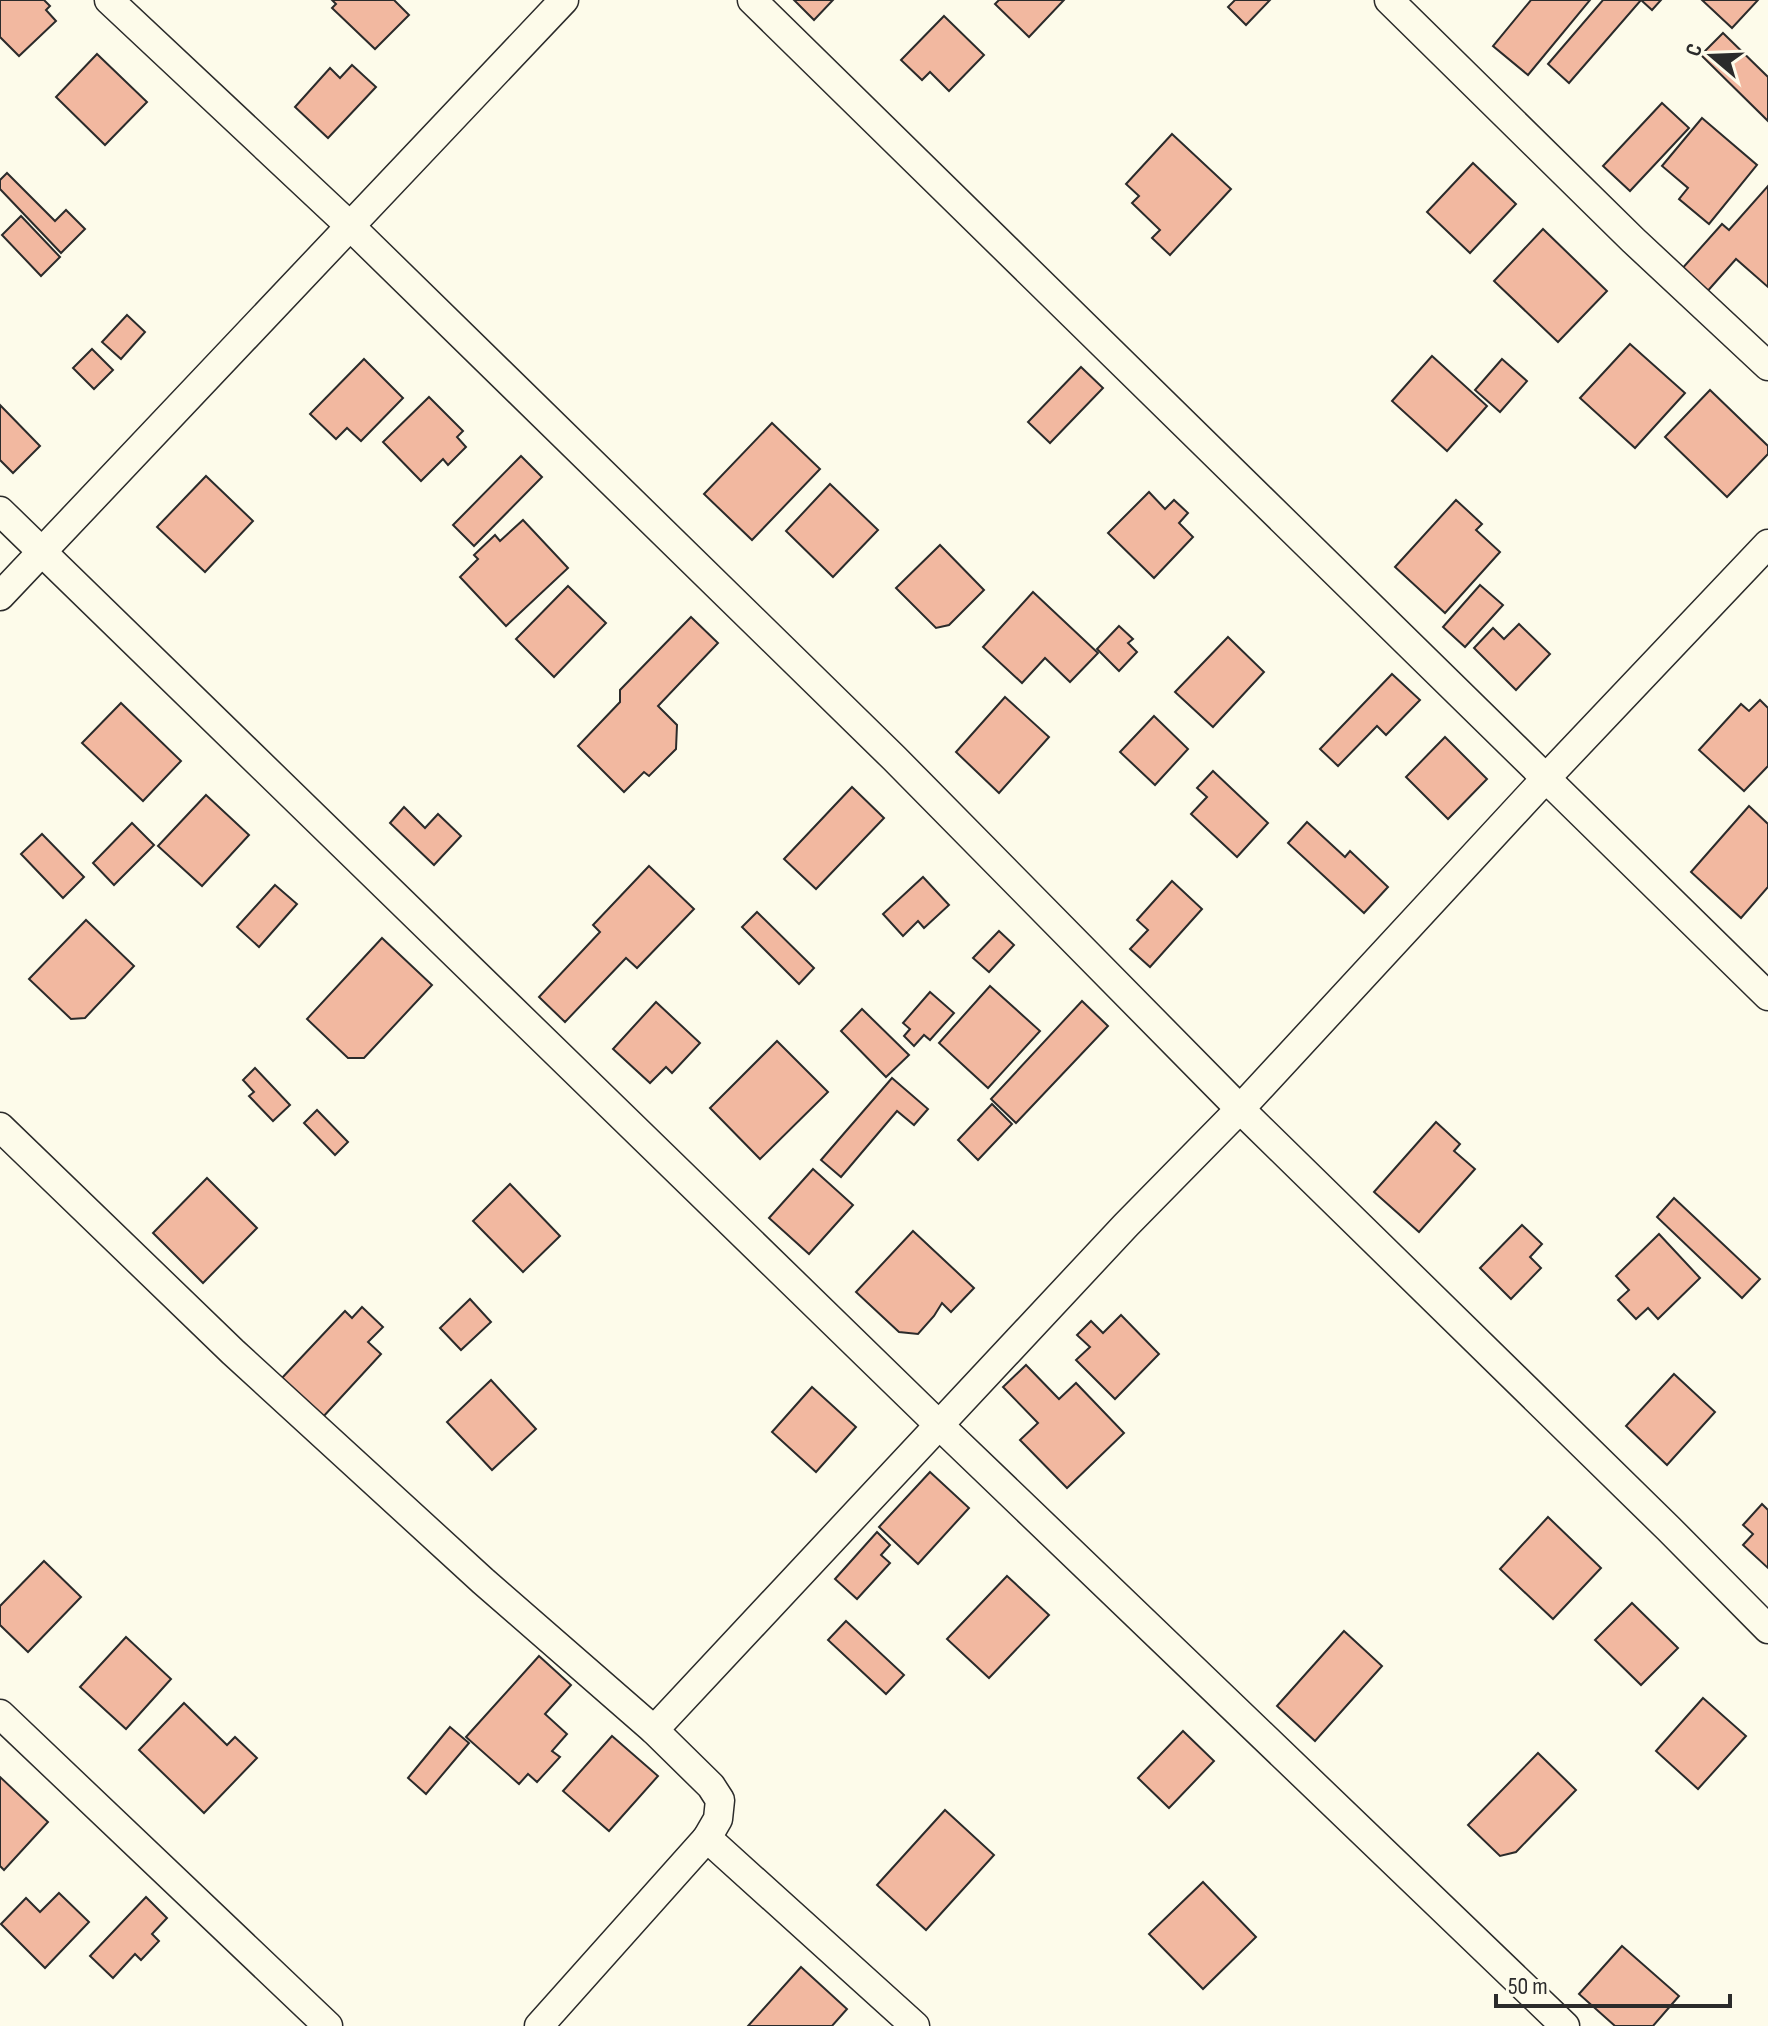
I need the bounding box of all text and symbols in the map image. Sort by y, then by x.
north arrow [1672,16,1752,96]
text: С [1680,40,1709,60]
scale bar [1496,1958,1730,2008]
text: 50 m [1508,1972,1548,2001]

